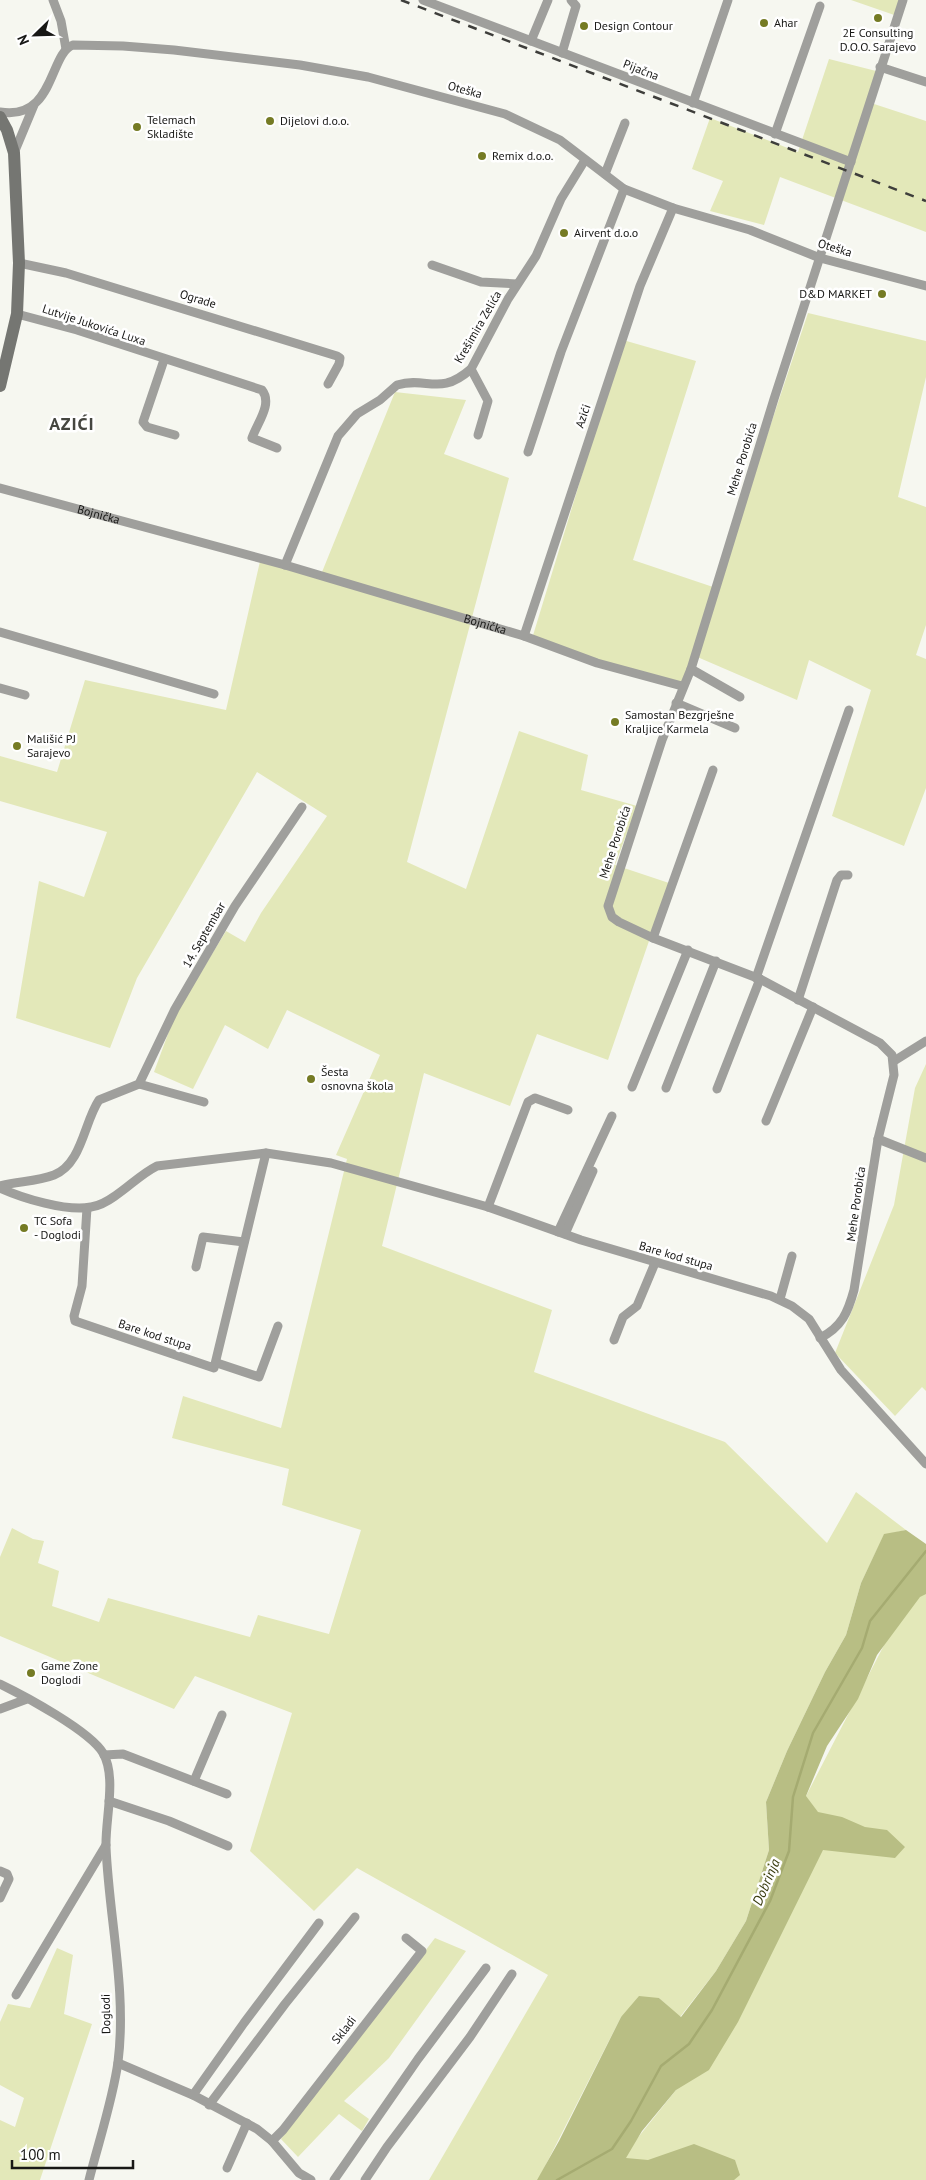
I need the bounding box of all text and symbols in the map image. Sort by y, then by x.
north arrow [10,10,60,60]
marker: 2E Consulting D.O.O. Sarajevo [872,12,884,24]
place label: Ahar [774,15,798,30]
marker: Ahar [758,17,770,29]
place label: Design Contour [594,18,673,33]
marker: Design Contour [578,20,590,32]
place label: 2E Consulting D.O.O. Sarajevo [840,25,916,54]
text: N [13,32,33,48]
street label: Pijačna [621,56,661,83]
street label: Oteška [446,78,484,101]
place label: Telemach Skladište [147,112,196,141]
place label: Dijelovi d.o.o. [280,113,349,128]
marker: Dijelovi d.o.o. [264,115,276,127]
marker: Telemach Skladište [131,121,143,133]
place label: Remix d.o.o. [492,148,553,163]
marker: Remix d.o.o. [476,150,488,162]
place label: Airvent d.o.o [574,225,638,240]
marker: Airvent d.o.o [558,227,570,239]
street label: Oteška [816,235,854,260]
street label: Ograde [178,286,218,311]
place label: D&D MARKET [799,286,872,301]
street label: Krešimira Zelića [451,288,504,366]
marker: D&D MARKET [876,288,888,300]
street label: Lutvije Jukovića Luxa [40,301,148,348]
street label: Azići [572,402,594,430]
district label: AZIĆI [49,412,95,435]
street label: Mehe Porobića [723,420,760,497]
street label: Bojnička [76,501,122,527]
street label: Bojnička [462,611,508,637]
place label: Samostan Bezgrješne Kraljice Karmela [625,707,734,736]
marker: Samostan Bezgrješne Kraljice Karmela [609,716,621,728]
place label: Mališić PJ Sarajevo [27,731,76,760]
marker: Mališić PJ Sarajevo [11,740,23,752]
street label: Mehe Porobića [596,803,633,880]
street label: 14. Septembar [179,899,228,970]
place label: Šesta osnovna škola [321,1064,393,1093]
marker: Šesta osnovna škola [305,1073,317,1085]
street label: Mehe Porobića [843,1165,868,1242]
place label: TC Sofa - Doglodi [34,1213,81,1242]
marker: TC Sofa - Doglodi [18,1222,30,1234]
street label: Bare kod stupa [638,1238,715,1273]
street label: Bare kod stupa [117,1316,194,1353]
place label: Game Zone Doglodi [41,1658,98,1687]
marker: Game Zone Doglodi [25,1667,37,1679]
water label: Dobrinja [748,1856,784,1908]
street label: Doglodi [98,1994,113,2034]
street label: Skladi [328,2013,359,2047]
scale bar [12,2138,134,2170]
text: 100 m [20,2145,61,2164]

